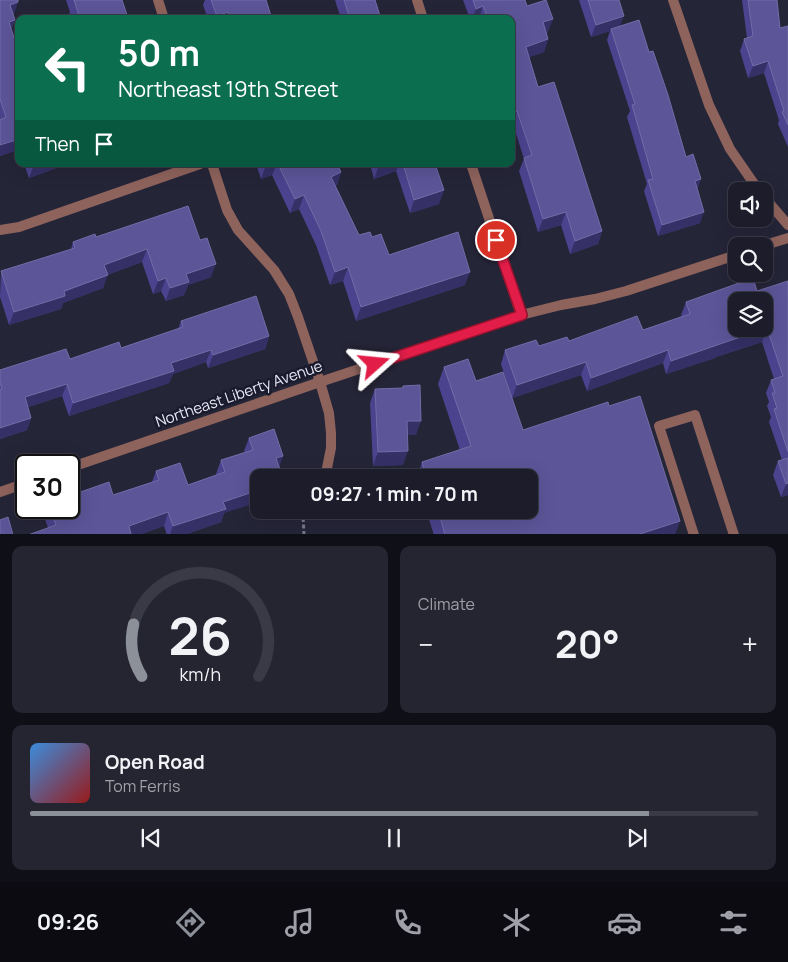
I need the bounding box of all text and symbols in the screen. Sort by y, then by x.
text: 50 m [118,29,200,77]
icon: left [35,35,100,100]
text: Northeast 19th Street [118,74,339,104]
icon: arrive [90,130,118,158]
text: Then [35,131,80,157]
map controls [728,182,773,337]
button: sound [728,182,773,227]
pin [475,219,517,261]
icon: arrive [482,226,510,254]
button: search [728,237,773,282]
button: layers [728,292,773,337]
position arrow [348,337,400,389]
street label: Northeast Liberty Avenue [152,355,325,432]
speed limit sign: 30 [15,454,80,519]
text: 09:27 · 1 min · 70 m [310,481,478,507]
text: Climate [418,593,475,615]
text: 26 [168,600,232,671]
text: 20° [555,617,620,669]
text: − [418,625,433,663]
text: + [742,625,758,663]
text: km/h [179,662,221,686]
text: Open Road [105,749,205,775]
text: Tom Ferris [105,775,180,797]
icon: previous [137,824,165,852]
icon: pause [380,824,408,852]
icon: next [623,824,651,852]
icon: directions [173,905,208,940]
icon: music [282,905,317,940]
icon: phone [390,905,425,940]
icon: climate [499,905,534,940]
icon: car [607,905,642,940]
icon: filters [716,905,751,940]
text: 09:26 [37,907,99,937]

